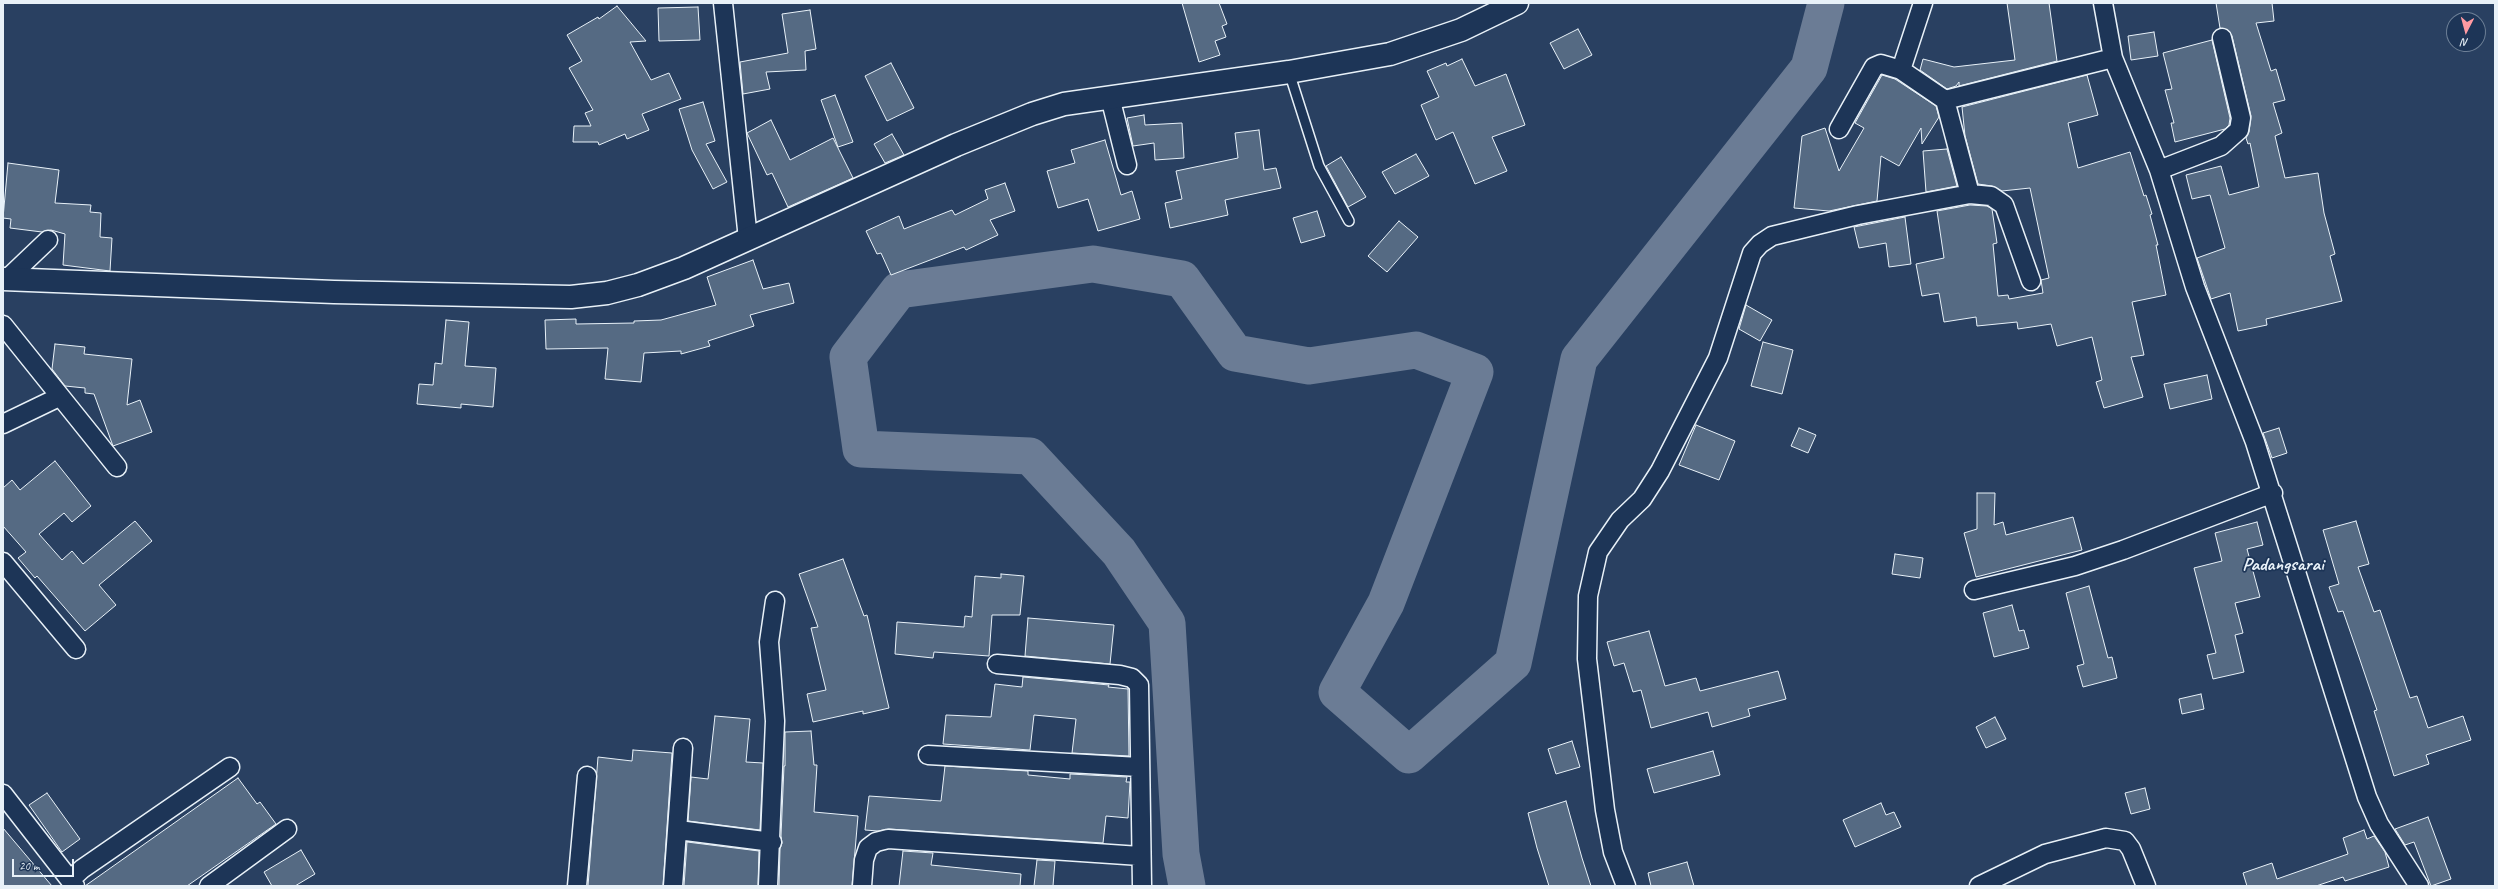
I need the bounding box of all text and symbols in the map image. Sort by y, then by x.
north arrow [2446,12,2486,52]
text: N [2461,36,2469,50]
district label: Padangsarai [2242,554,2324,576]
scale bar [14,851,76,877]
text: 20 m [19,858,39,874]

